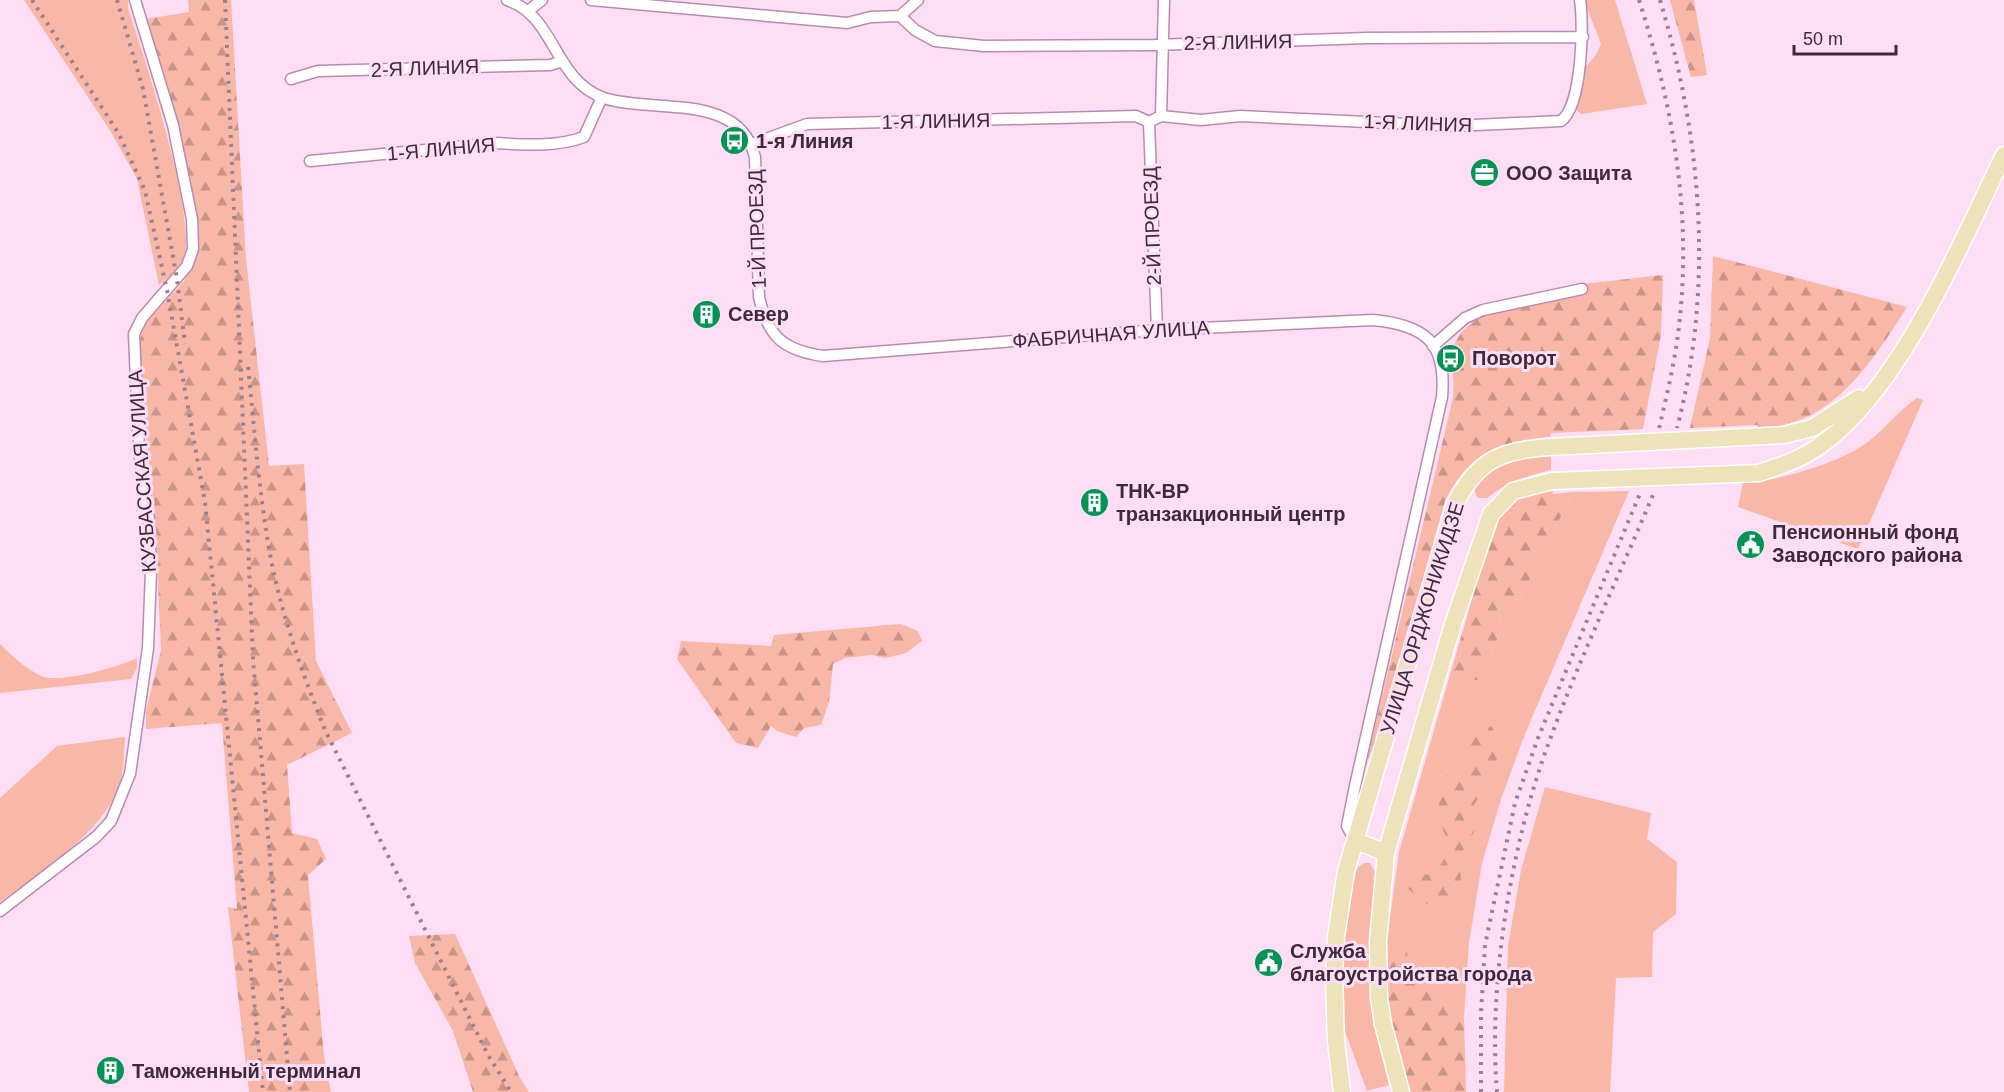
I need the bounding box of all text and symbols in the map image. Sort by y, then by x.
scale bar [1794,18,1896,56]
text: 50 m [1803,29,1843,49]
street label: 2-Я ЛИНИЯ [1184,30,1292,54]
street label: 2-Я ЛИНИЯ [370,55,480,81]
street label: 1-Я ЛИНИЯ [882,109,990,133]
street label: 1-Я ЛИНИЯ [1363,110,1473,136]
bus stop icon: 1-я Линия [719,125,751,157]
place label: 1-я Линия [756,130,853,152]
street label: 1-Я ЛИНИЯ [386,133,496,165]
office icon: ООО Защита [1469,157,1501,189]
place label: ООО Защита [1506,162,1633,184]
street label: 2-Й ПРОЕЗД [1138,166,1165,286]
street label: 1-Й ПРОЕЗД [743,169,770,289]
building icon: Север [691,298,723,330]
place label: Север [728,303,789,325]
street label: ФАБРИЧНАЯ УЛИЦА [1012,316,1211,352]
bus stop icon: Поворот [1435,342,1467,374]
place label: Поворот [1472,347,1557,369]
street label: КУЗБАССКАЯ УЛИЦА [124,368,160,573]
place label: ТНК-BP транзакционный центр [1116,480,1345,525]
building icon: ТНК-BP транзакционный центр [1079,487,1111,519]
street label: УЛИЦА ОРДЖОНИКИДЗЕ [1376,499,1468,737]
place label: Пенсионный фонд Заводского района [1772,521,1963,566]
public building icon: Пенсионный фонд Заводского района [1735,528,1767,560]
place label: Служба благоустройства города [1290,940,1533,985]
public building icon: Служба благоустройства города [1253,946,1285,978]
building icon: Таможенный терминал [95,1055,127,1087]
place label: Таможенный терминал [132,1060,361,1082]

